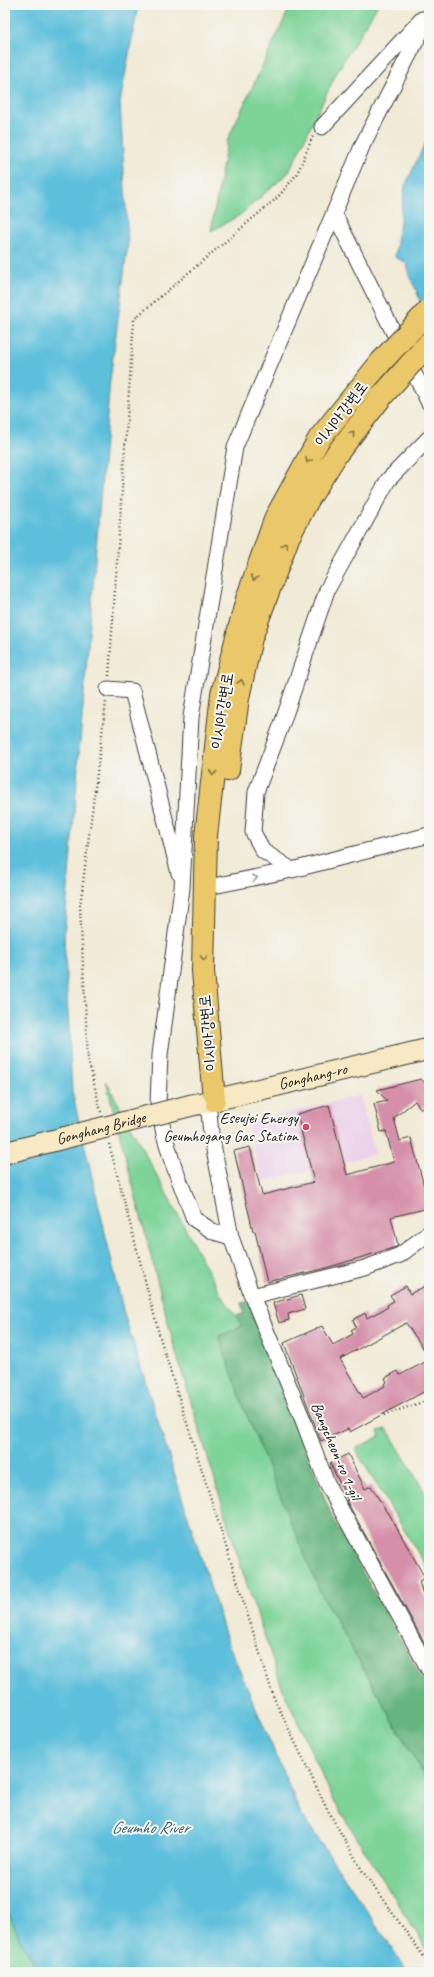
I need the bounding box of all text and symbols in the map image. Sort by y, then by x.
street label: 이시아강변로 [310,377,372,451]
one-way arrow [348,431,355,438]
one-way arrow [305,456,312,463]
one-way arrow [281,541,289,548]
one-way arrow [251,574,259,581]
street label: 이시아강변로 [206,671,238,751]
one-way arrow [237,678,245,685]
one-way arrow [208,770,217,776]
one-way arrow [252,874,258,882]
one-way arrow [199,955,208,961]
street label: 이시아강변로 [195,994,221,1072]
street label: Gonghang-ro [277,1059,350,1094]
street label: Gonghang Bridge [54,1107,149,1149]
place label: Eseujei Energy Geumhogang Gas Station [163,1108,300,1146]
marker: Eseujei Energy Geumhogang Gas Station [301,1122,311,1132]
street label: Bangcheon-ro 1-gil [306,1399,367,1506]
water label: Geumho River [111,1817,191,1838]

